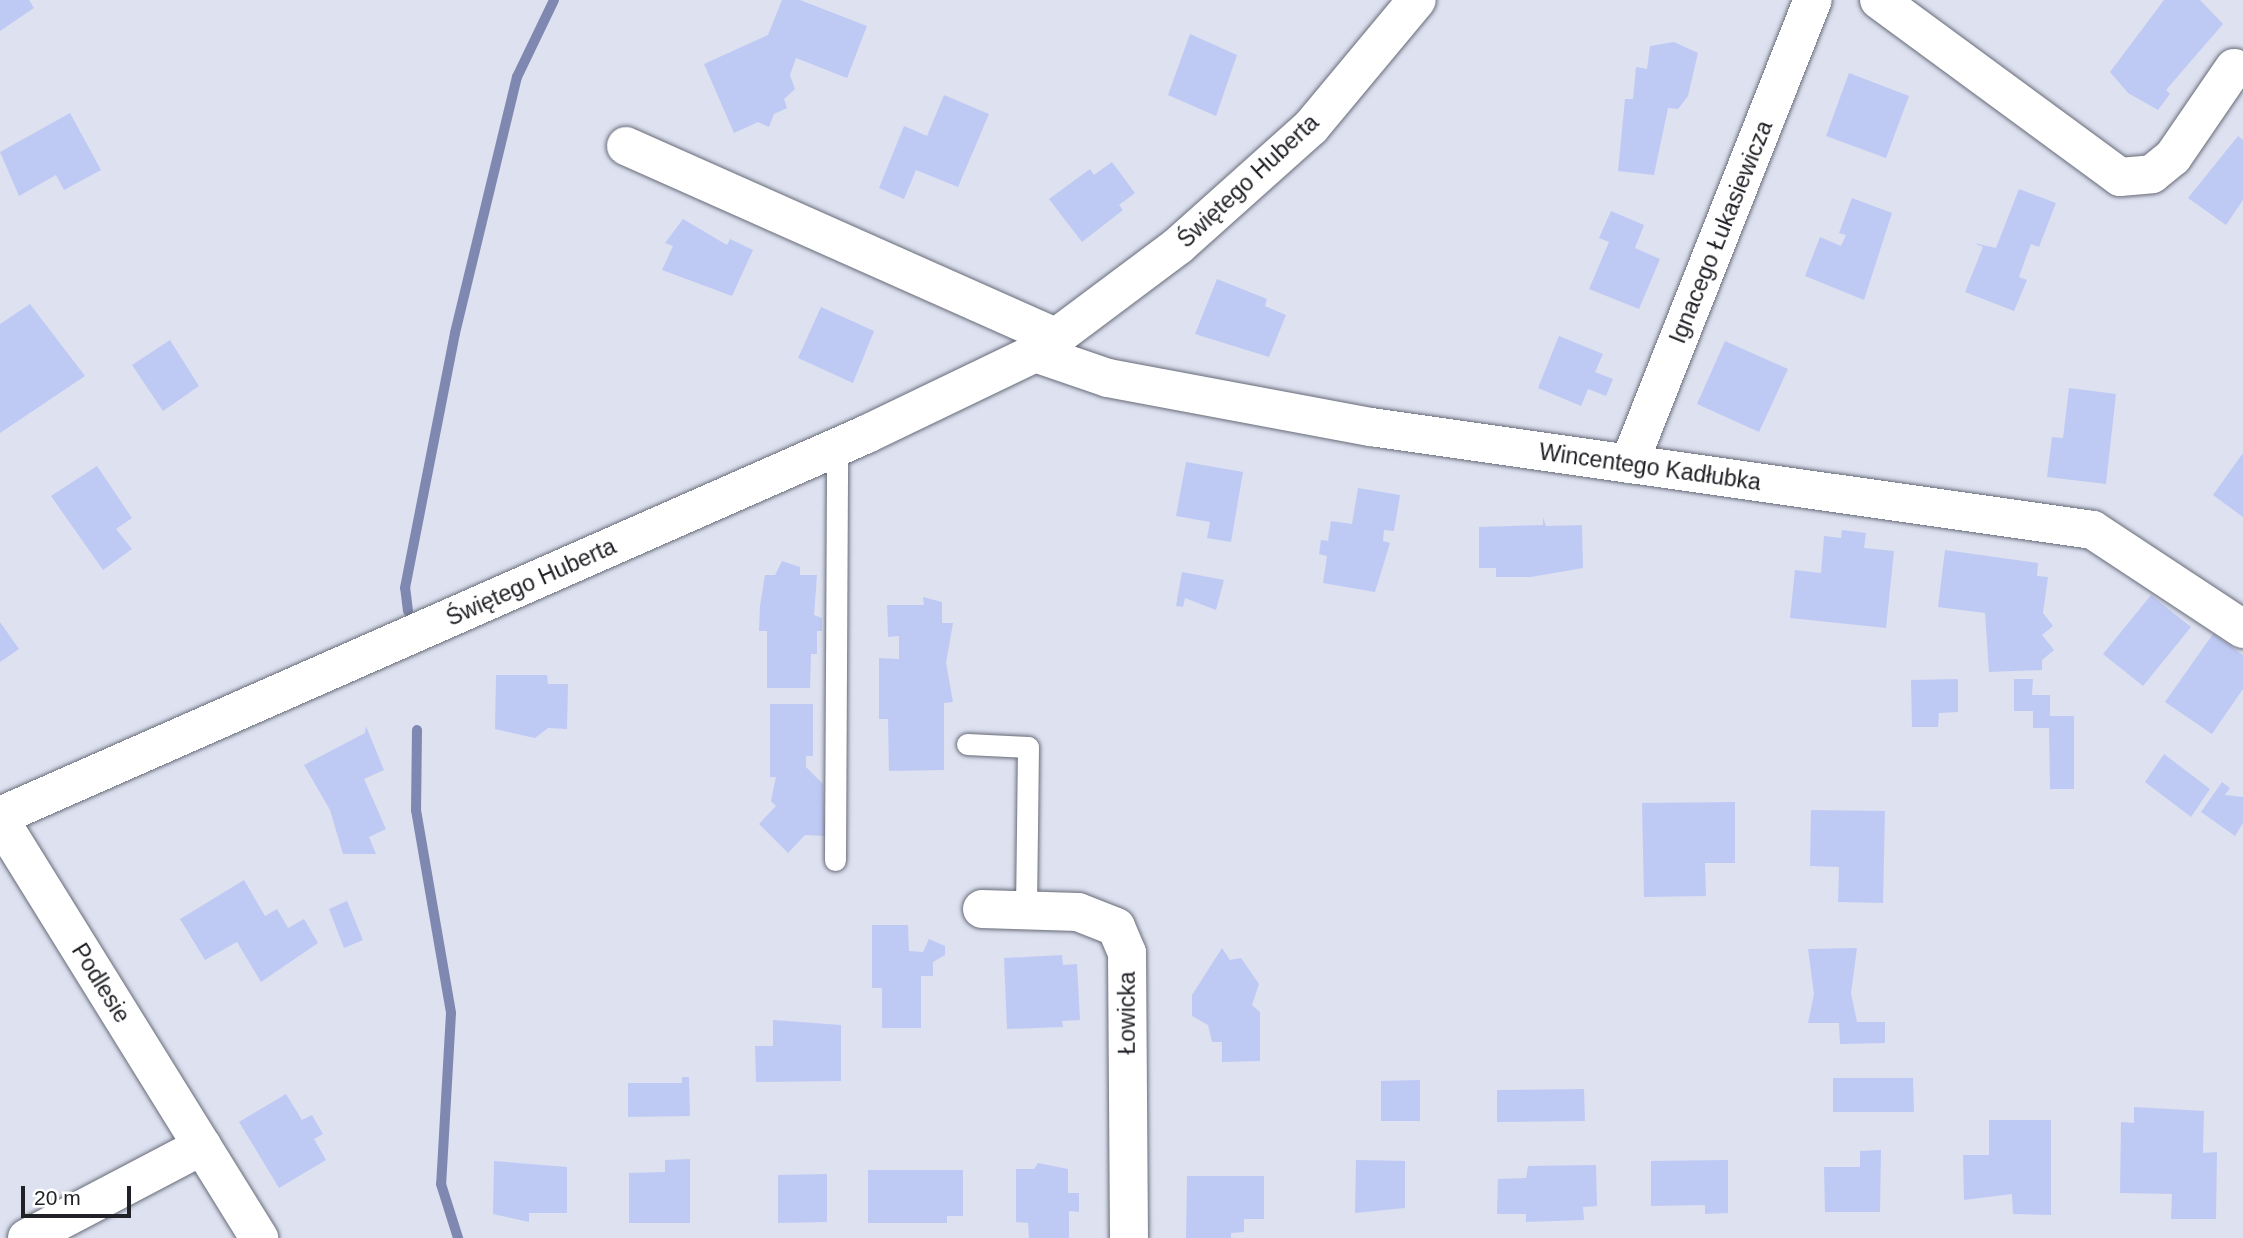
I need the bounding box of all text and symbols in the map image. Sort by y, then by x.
street label: Świętego Huberta [1172,109,1324,253]
street label: Ignacego Łukasiewicza [1664,117,1778,347]
street label: Wincentego Kadłubka [1537,438,1763,496]
street label: Świętego Huberta [442,532,620,632]
street label: Podlesie [66,938,136,1028]
street label: Łowicka [1113,971,1141,1055]
scale bar [24,1172,135,1216]
text: 20 m [34,1186,81,1209]

